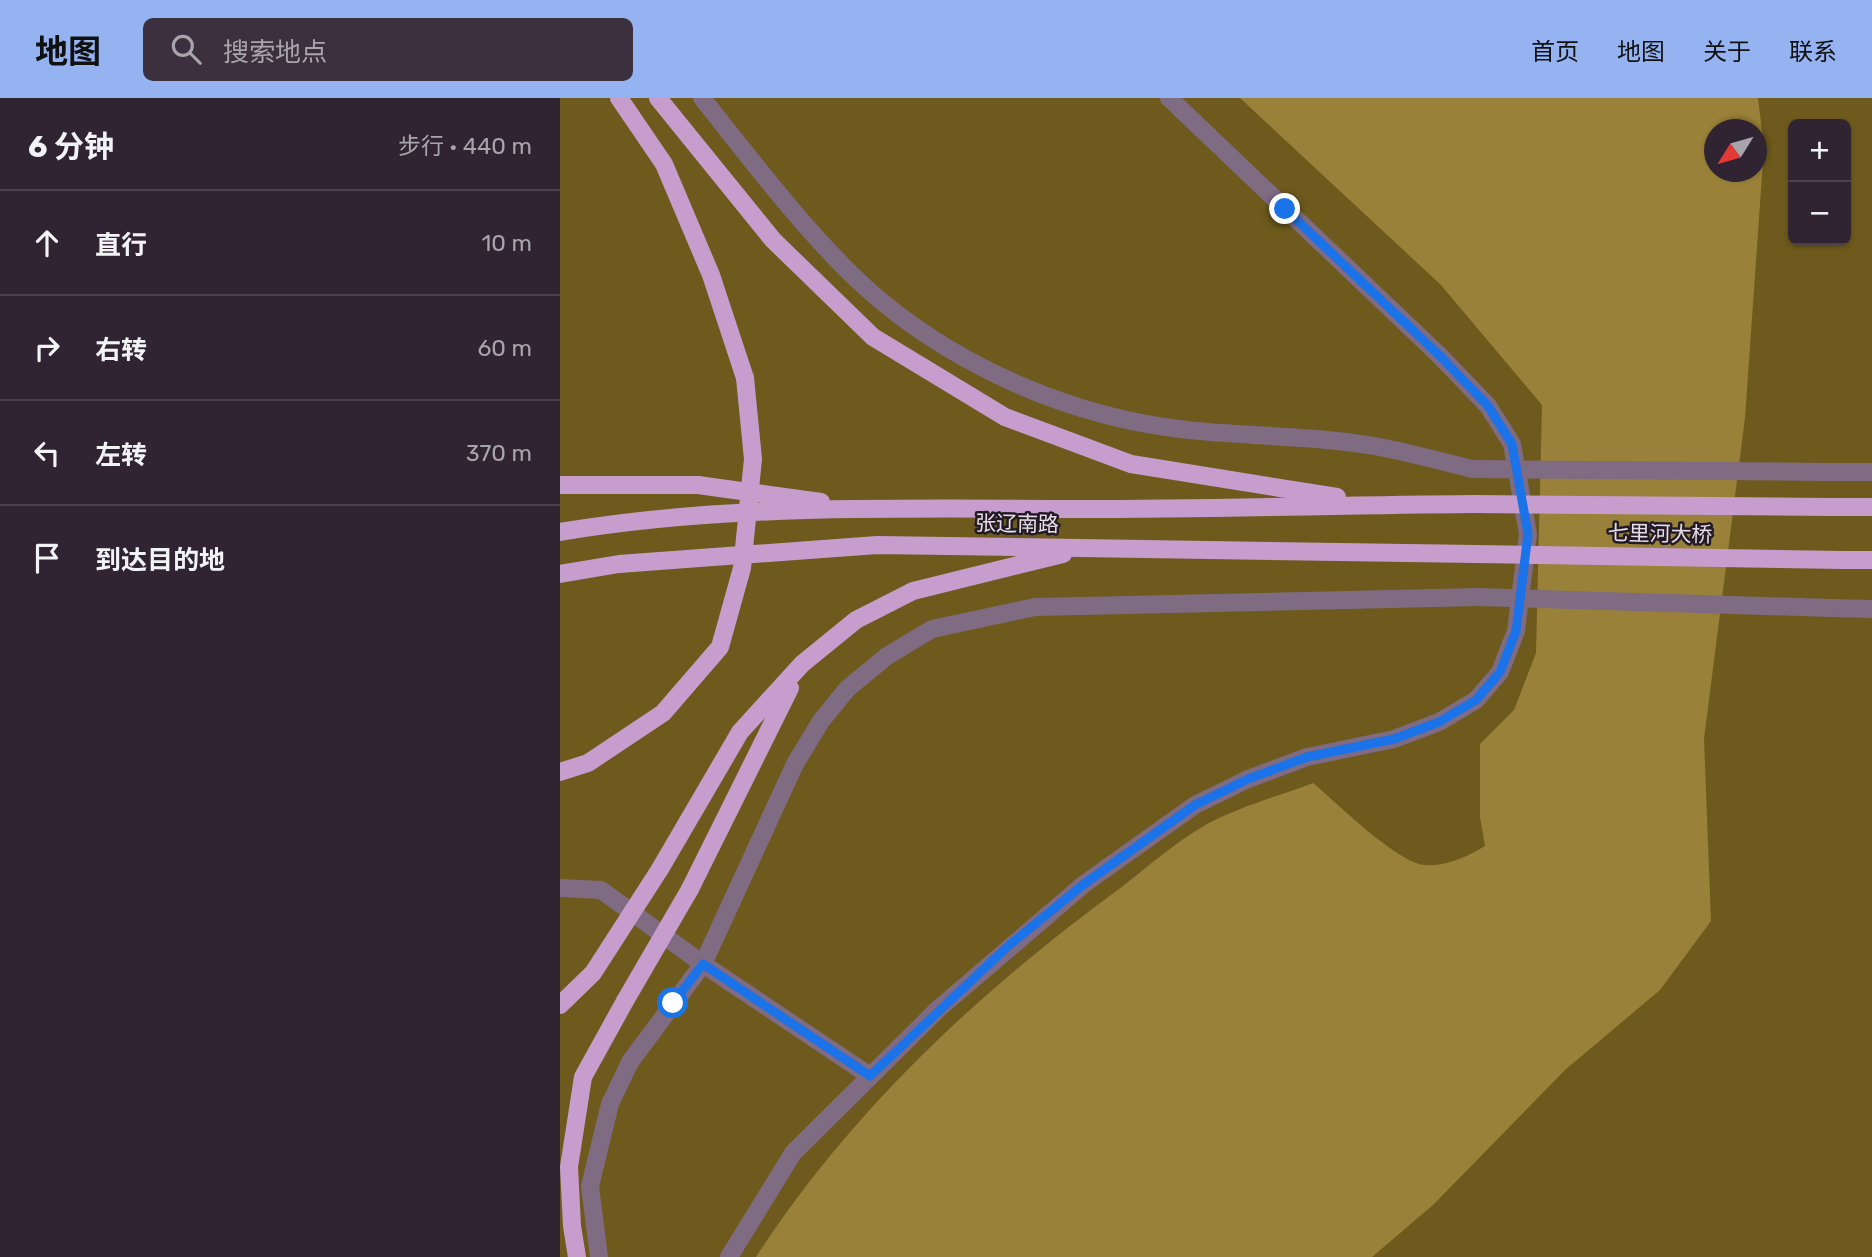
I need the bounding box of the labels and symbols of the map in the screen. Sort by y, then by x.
north arrow [1704,119,1767,182]
route end [1269,193,1300,224]
street label: 张辽南路 [975,510,1059,537]
street label: 七里河大桥 [1607,520,1713,547]
route start [657,987,688,1018]

